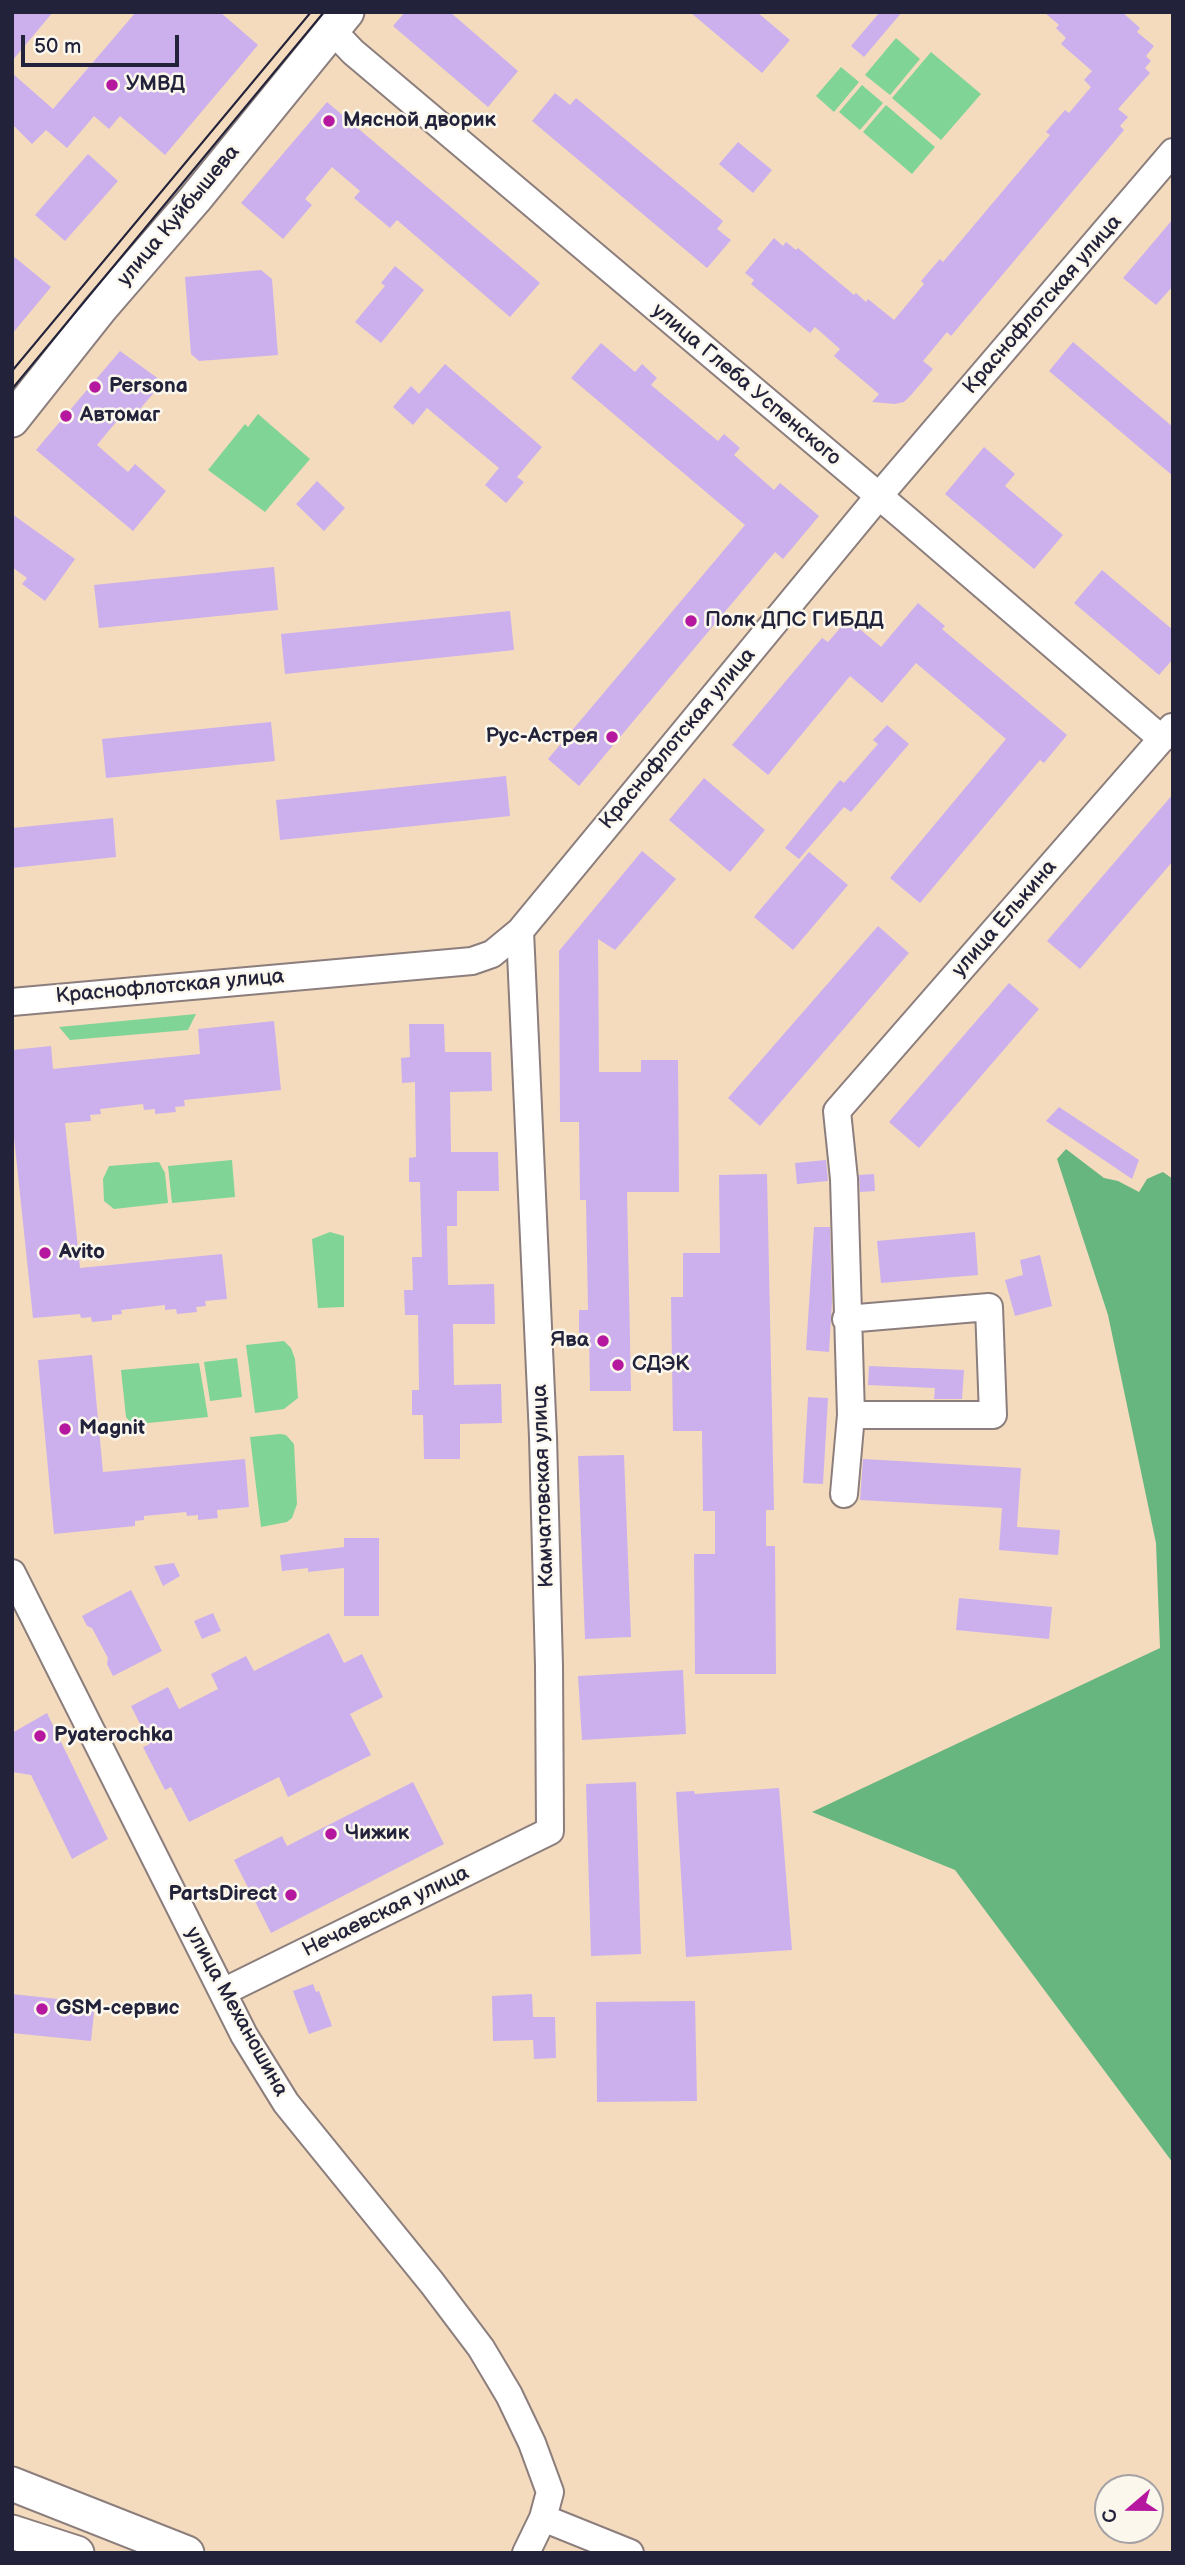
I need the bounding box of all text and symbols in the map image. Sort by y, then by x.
scale bar [24,21,182,65]
text: 50 m [34,34,81,59]
place label: УМВД [126,72,185,98]
marker: УМВД [104,77,120,93]
place label: Мясной дворик [343,108,496,134]
marker: Мясной дворик [321,113,337,129]
street label: улица Куйбышева [112,140,246,292]
street label: Краснофлотская улица [958,210,1128,400]
street label: улица Глеба Успенского [646,299,846,471]
place label: Persona [109,374,188,400]
marker: Persona [87,379,103,395]
place label: Автомаг [80,403,160,429]
marker: Автомаг [58,408,74,424]
place label: Полк ДПС ГИБДД [705,608,884,634]
marker: Полк ДПС ГИБДД [683,613,699,629]
street label: Краснофлотская улица [595,643,761,835]
place label: Рус-Астрея [485,724,598,750]
marker: Рус-Астрея [604,729,620,745]
street label: улица Елькина [947,855,1063,983]
street label: Краснофлотская улица [55,964,285,1010]
place label: Avito [59,1240,105,1266]
marker: Avito [37,1245,53,1261]
place label: Ява [550,1328,589,1354]
marker: Ява [595,1333,611,1349]
place label: СДЭК [632,1352,689,1378]
marker: СДЭК [610,1357,626,1373]
street label: Камчатовская улица [528,1384,560,1588]
place label: Magnit [79,1416,145,1442]
marker: Magnit [57,1421,73,1437]
place label: Pyaterochka [54,1723,173,1749]
marker: Pyaterochka [32,1728,48,1744]
place label: Чижик [345,1821,409,1847]
marker: Чижик [323,1826,339,1842]
street label: Нечаевская улица [299,1861,473,1963]
place label: PartsDirect [168,1882,277,1908]
marker: PartsDirect [283,1887,299,1903]
street label: улица Механошина [179,1923,293,2101]
place label: GSM-сервис [56,1996,179,2022]
marker: GSM-сервис [34,2001,50,2017]
north arrow [1094,2474,1164,2544]
text: С [1098,2506,1124,2526]

